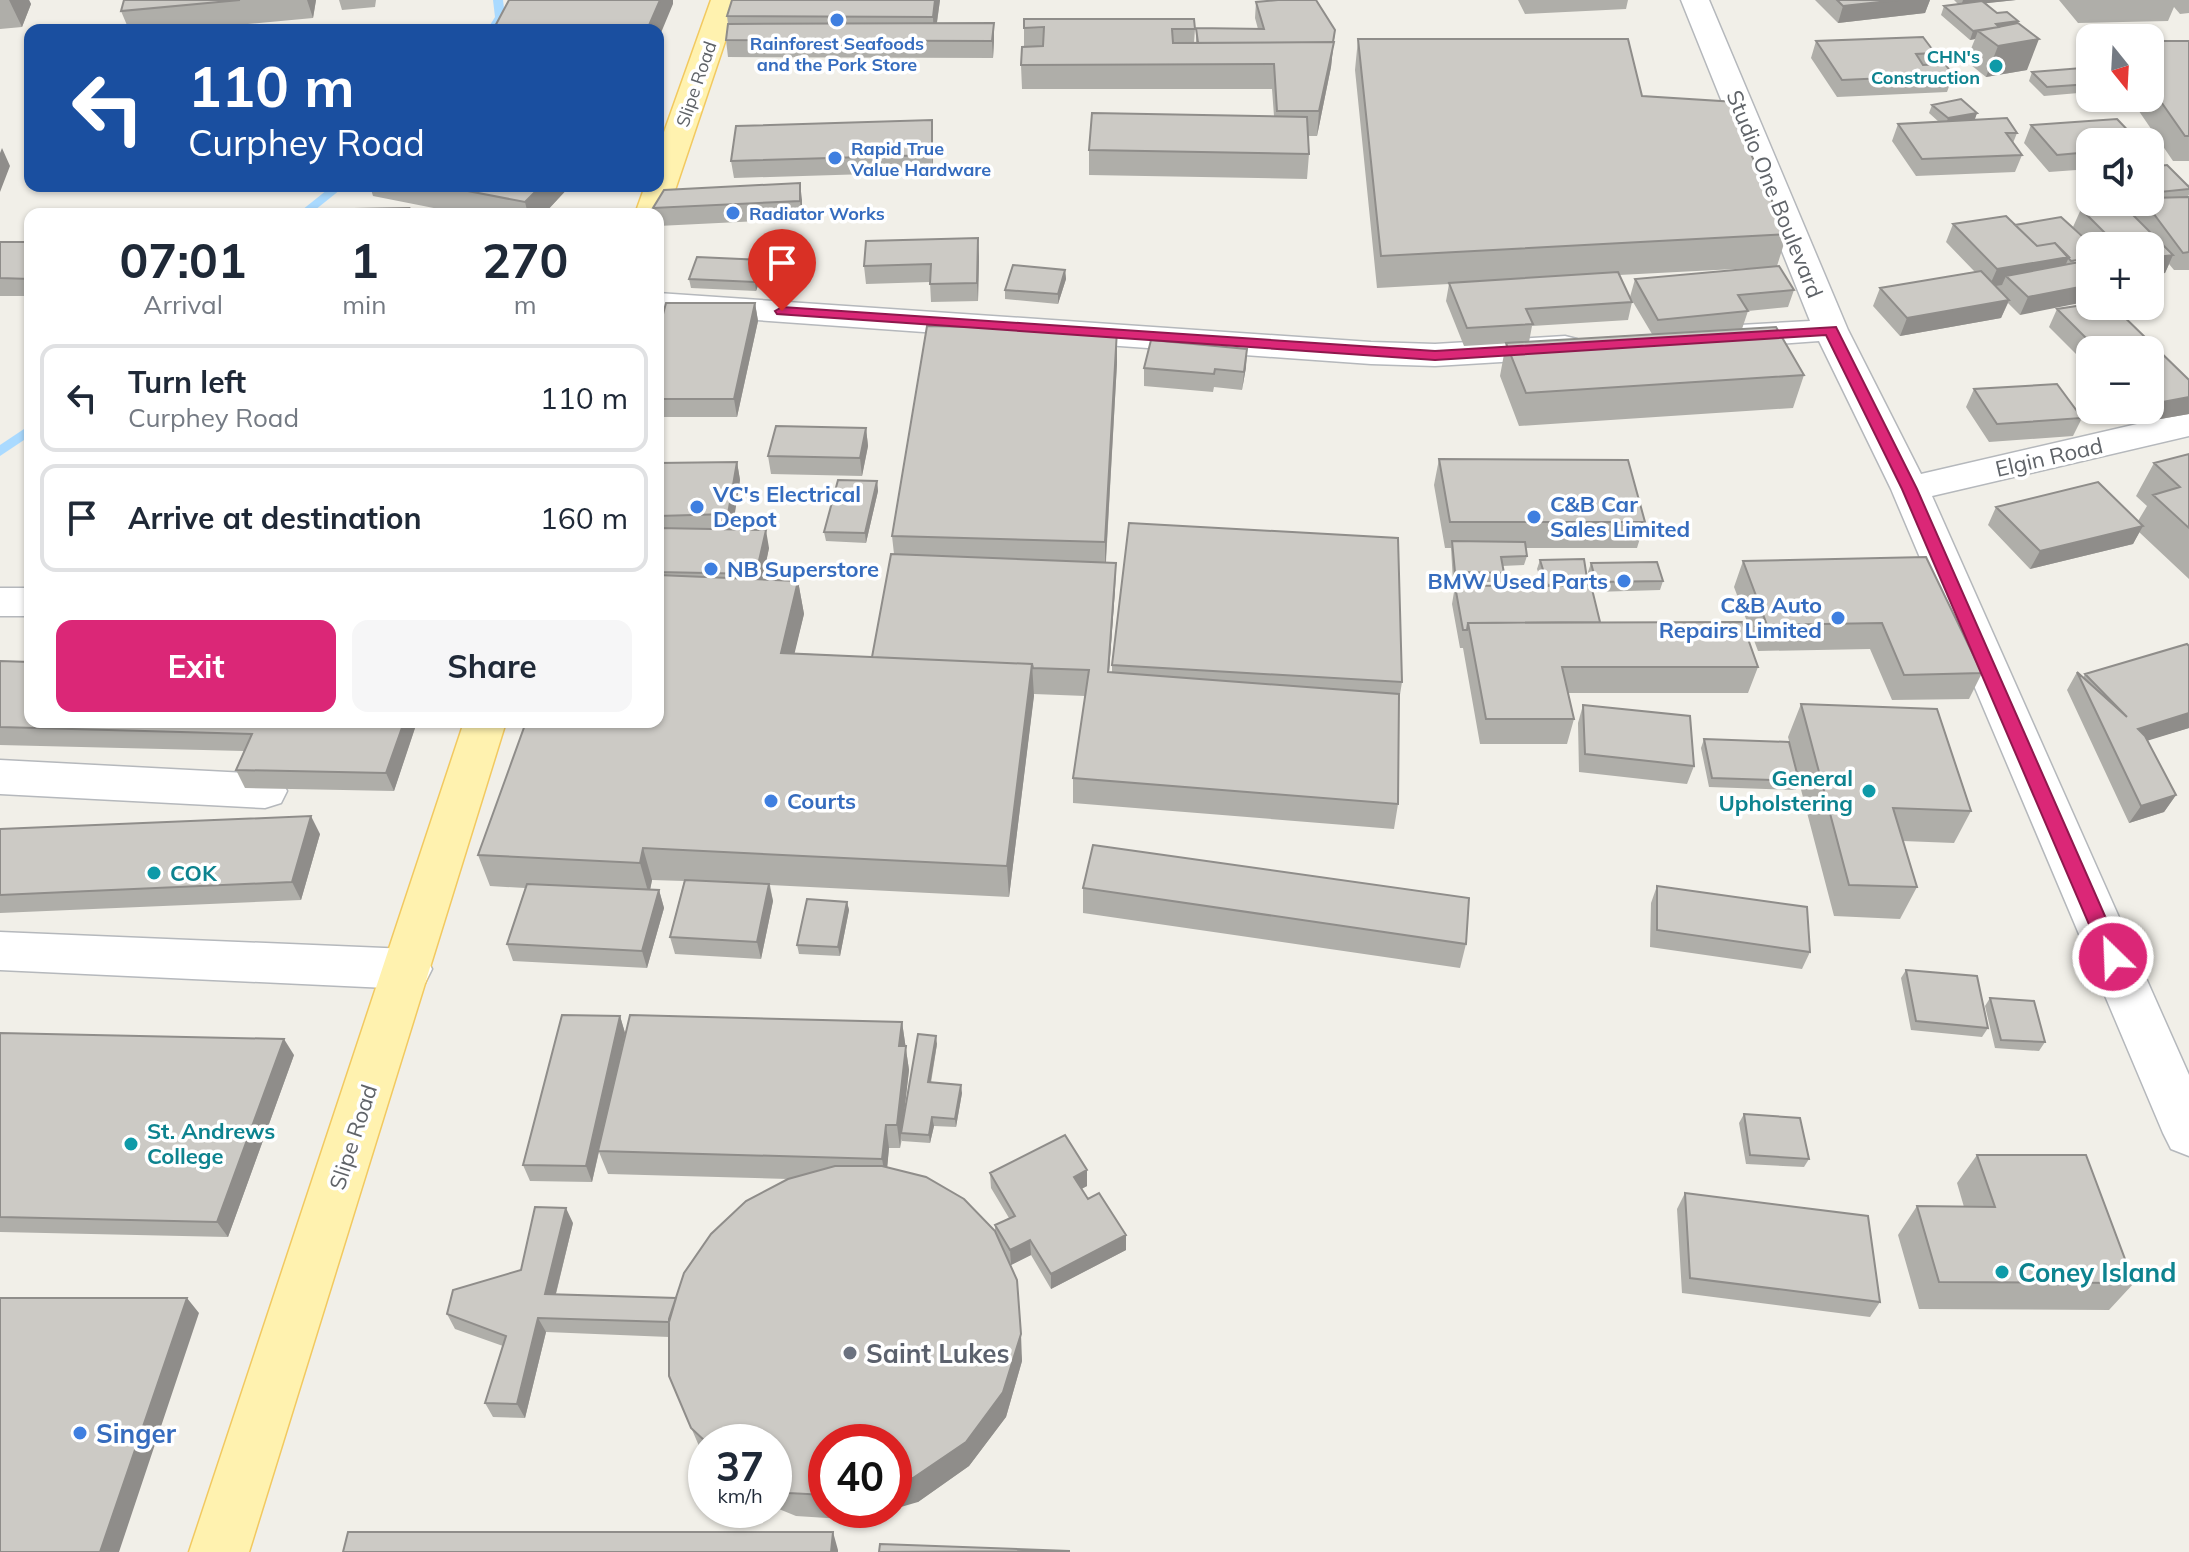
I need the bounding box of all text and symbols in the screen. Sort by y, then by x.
marker: Rainforest Seafoods and the Pork Store [828,11,846,29]
north arrow [2076,24,2164,112]
map controls [2076,24,2164,424]
place label: Rainforest Seafoods and the Pork Store [750,32,924,76]
street label: Slipe Road [671,38,721,130]
place label: CHN's Construction [1871,45,1980,89]
text: 110 m [188,51,355,121]
icon: left [56,56,160,160]
marker: CHN's Construction [1987,57,2005,75]
street label: Studio One Boulevard [1721,86,1829,302]
text: Curphey Road [188,120,425,165]
button: sound [2076,128,2164,216]
place label: Rapid True Value Hardware [850,137,991,181]
marker: Rapid True Value Hardware [826,149,844,167]
place label: Radiator Works [749,202,885,225]
marker: Radiator Works [724,204,742,222]
pin [748,229,816,311]
text: 07:01 [120,230,247,290]
text: 1 [350,230,379,290]
text: 270 [482,230,568,290]
button: + [2076,232,2164,320]
icon: arrive [760,241,804,285]
text: Arrival [143,288,223,321]
text: min [342,288,386,321]
text: m [514,288,537,321]
button: − [2076,336,2164,424]
text: Turn left [128,363,246,401]
icon: left [60,376,104,420]
text: 110 m [540,379,628,417]
text: Curphey Road [128,401,299,434]
street label: Elgin Road [1993,431,2105,483]
place label: VC's Electrical Depot [712,480,861,533]
place label: C&B Car Sales Limited [1550,490,1690,543]
icon: arrive [60,496,104,540]
marker: VC's Electrical Depot [688,498,706,516]
text: Arrive at destination [128,499,422,537]
text: 160 m [540,499,628,537]
marker: C&B Car Sales Limited [1525,508,1543,526]
place label: NB Superstore [727,555,879,583]
marker: NB Superstore [702,560,720,578]
place label: BMW Used Parts [1428,567,1608,595]
marker: BMW Used Parts [1615,572,1633,590]
place label: C&B Auto Repairs Limited [1659,591,1822,644]
marker: C&B Auto Repairs Limited [1829,609,1847,627]
button: Exit [56,620,336,712]
button: Share [352,620,632,712]
place label: General Upholstering [1719,764,1853,817]
marker: General Upholstering [1860,782,1878,800]
place label: Courts [787,787,856,815]
marker: Courts [762,792,780,810]
place label: COK [170,859,218,887]
marker: COK [145,864,163,882]
position arrow [2071,915,2155,999]
street label: Slipe Road [323,1081,383,1193]
place label: St. Andrews College [147,1117,275,1170]
marker: St. Andrews College [122,1135,140,1153]
place label: Coney Island [2018,1256,2176,1289]
marker: Coney Island [1993,1263,2011,1281]
place label: Saint Lukes [866,1337,1010,1370]
marker: Saint Lukes [841,1344,859,1362]
place label: Singer [96,1417,177,1450]
marker: Singer [71,1424,89,1442]
speed limit sign: 40 [808,1424,912,1528]
text: 37 [716,1441,764,1491]
text: km/h [717,1483,763,1508]

